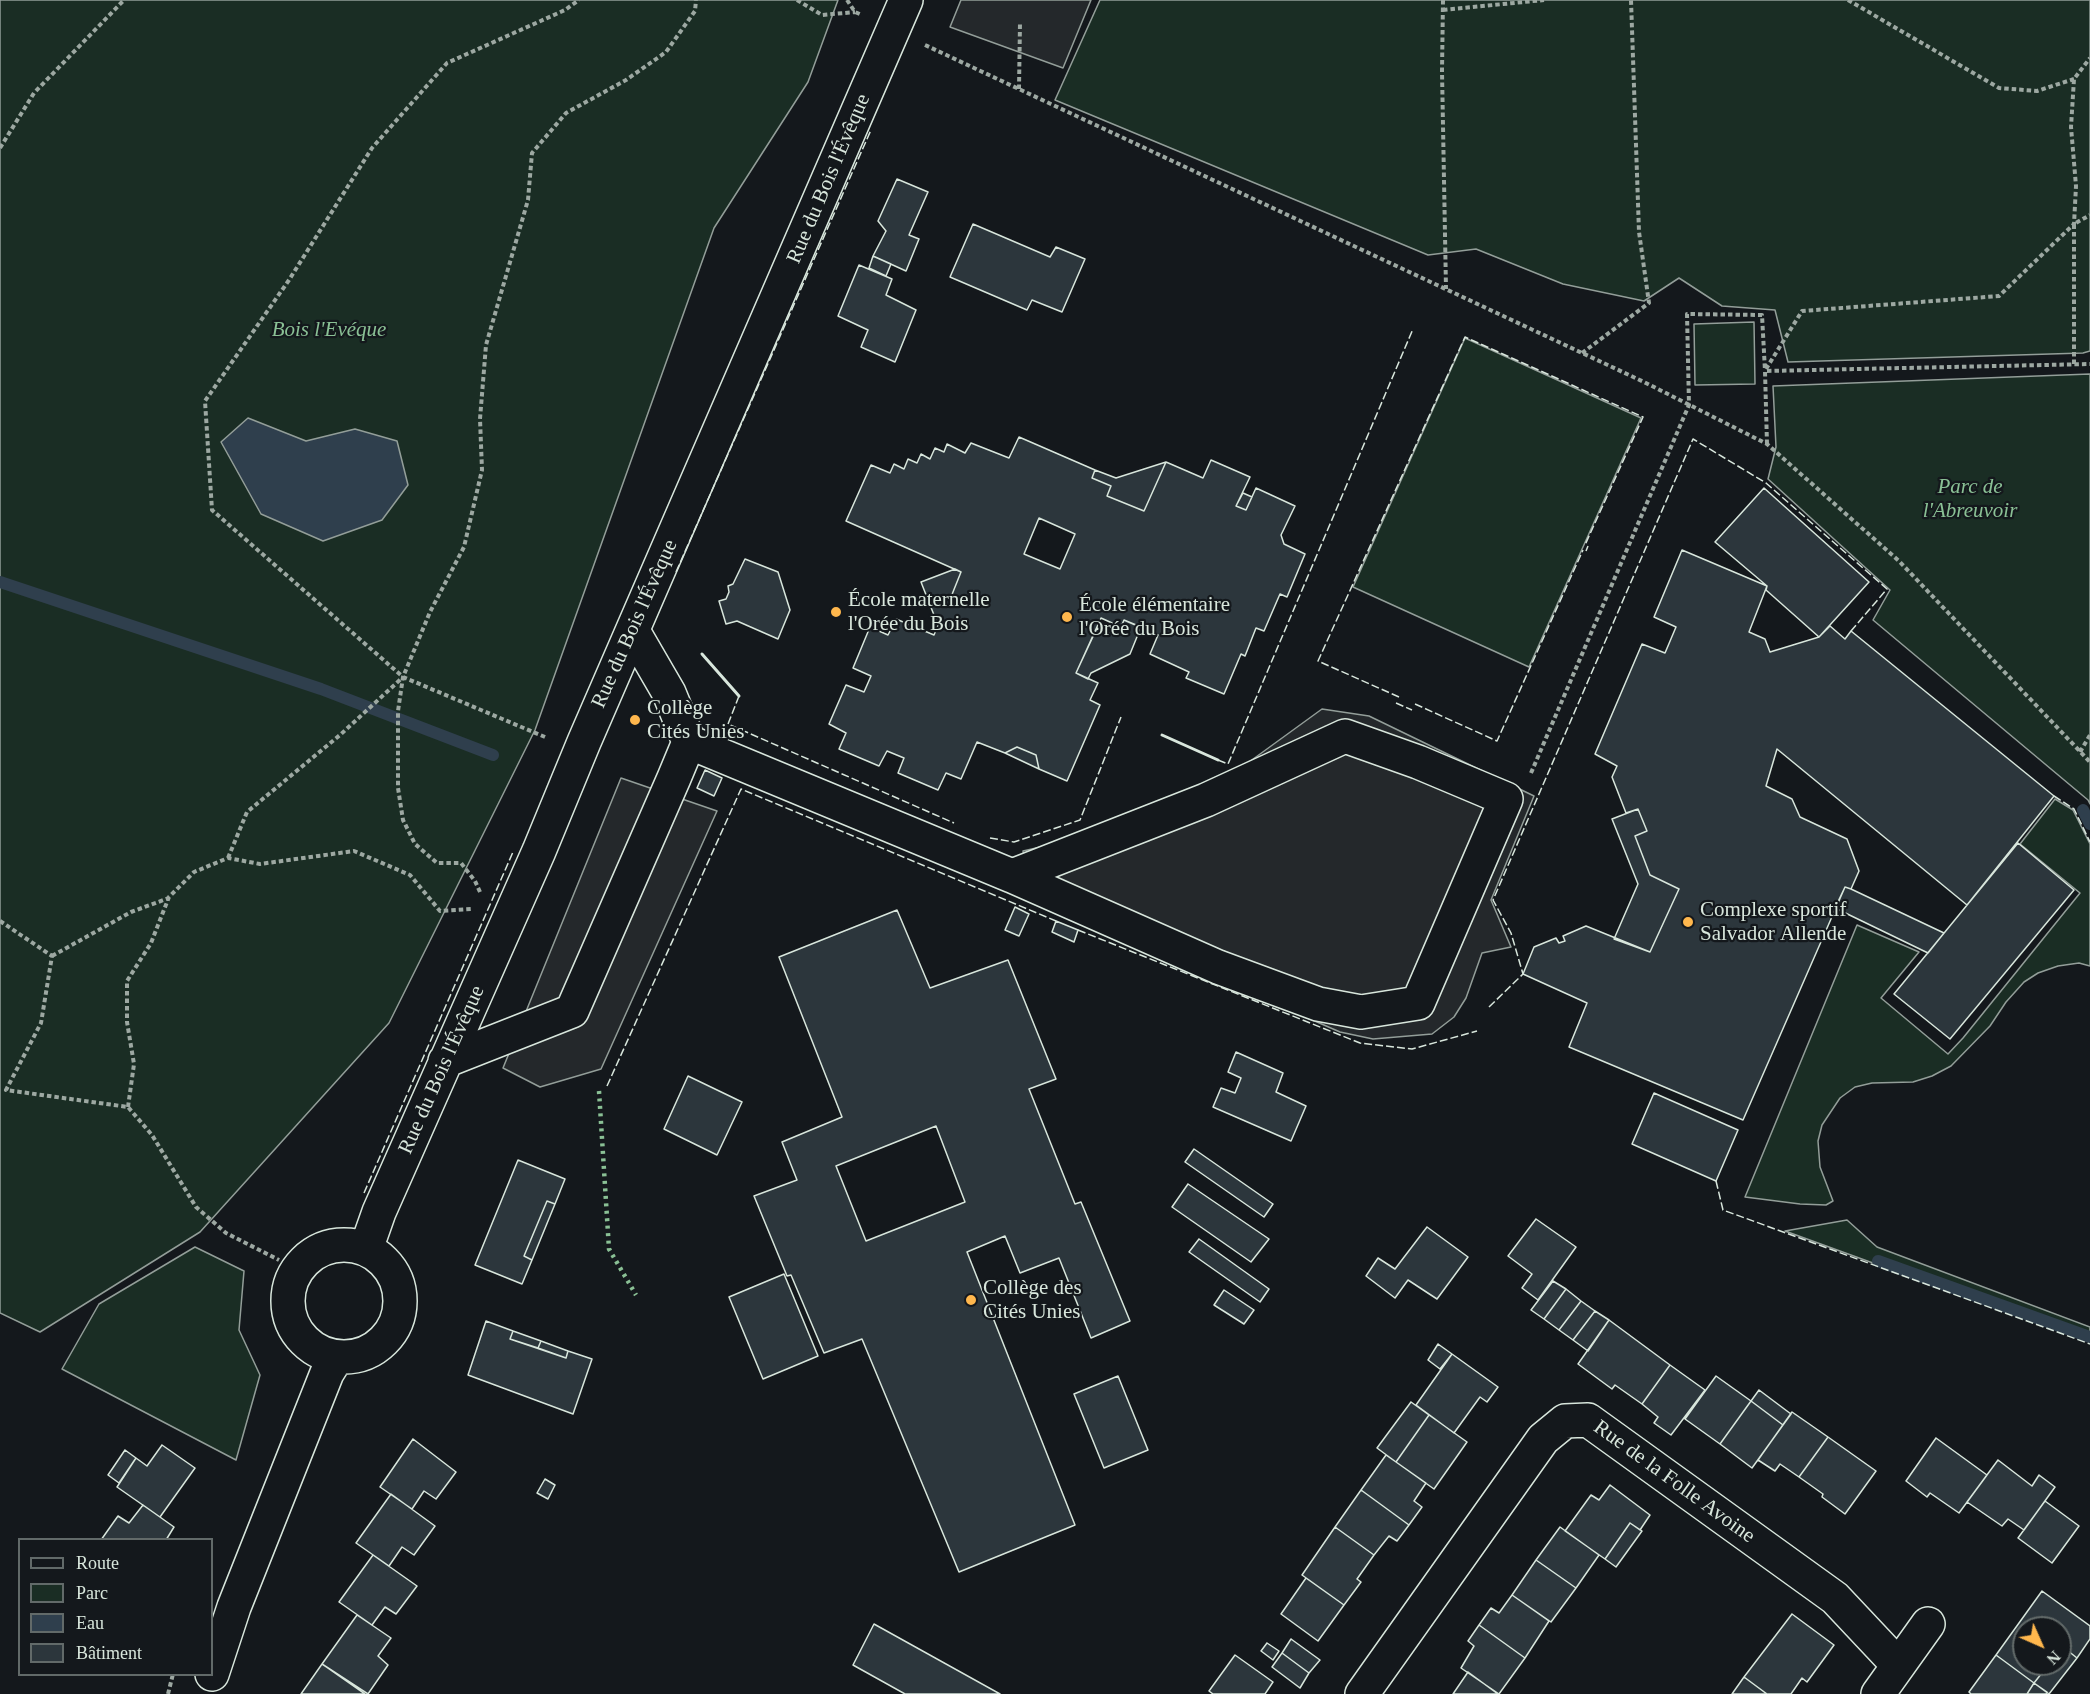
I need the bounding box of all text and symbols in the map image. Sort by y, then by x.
street label: Rue du Bois l'Évêque [782,90,876,268]
park label: Bois l'Evéque [272,317,386,343]
park label: Parc de l'Abreuvoir [1923,474,2017,524]
street label: Rue du Bois l'Évêque [587,536,683,712]
place label: École maternelle l'Orée du Bois [848,587,990,637]
place label: École élémentaire l'Orée du Bois [1079,592,1230,642]
marker: École maternelle l'Orée du Bois [829,605,843,619]
marker: École élémentaire l'Orée du Bois [1060,610,1074,624]
place label: Collège Cités Unies [647,695,744,745]
marker: Collège Cités Unies [628,713,642,727]
place label: Complexe sportif Salvador Allende [1700,897,1846,947]
marker: Complexe sportif Salvador Allende [1681,915,1695,929]
street label: Rue du Bois l'Évêque [394,982,490,1158]
place label: Collège des Cités Unies [983,1275,1082,1325]
marker: Collège des Cités Unies [964,1293,978,1307]
street label: Rue de la Folle Avoine [1588,1415,1760,1549]
legend [18,1538,213,1676]
text: Route [76,1553,119,1573]
text: Parc [76,1583,108,1603]
text: Eau [76,1613,104,1633]
north arrow [2012,1616,2072,1676]
text: Bâtiment [76,1643,142,1663]
text: N [2044,1648,2064,1668]

